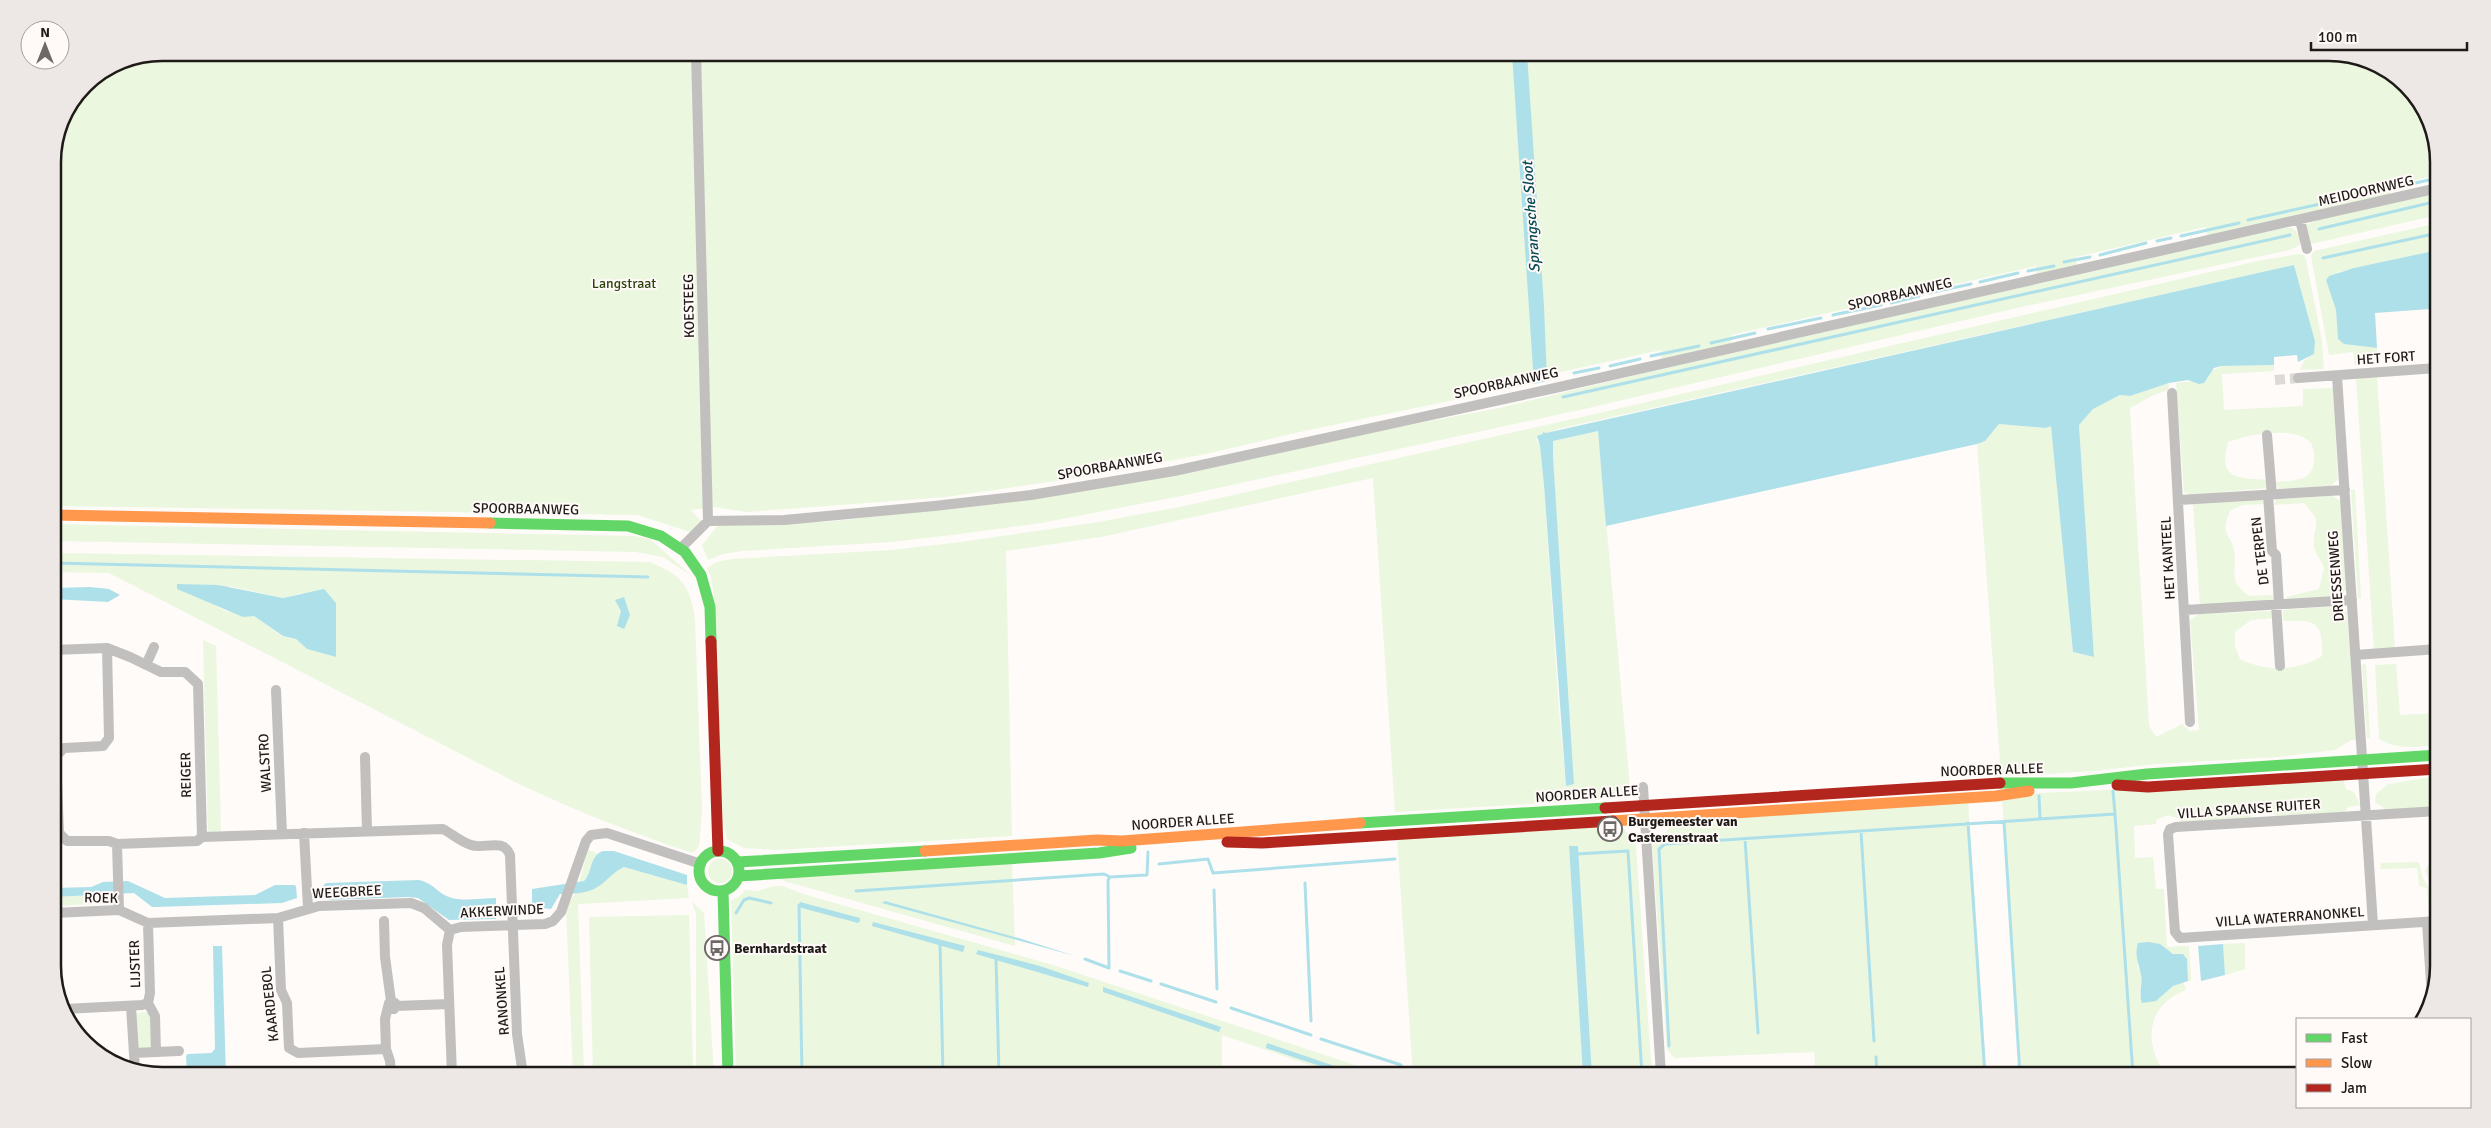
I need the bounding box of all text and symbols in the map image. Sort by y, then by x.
north arrow [20,20,70,70]
scale bar [2311,20,2467,52]
text: N [40,24,50,41]
text: 100 m [2318,28,2358,46]
water label: Sprangsche Sloot [1518,159,1544,273]
street label: MEIDOORNWEG [2317,172,2415,210]
street label: KOESTEEG [680,274,698,338]
street label: SPOORBAANWEG [1846,274,1954,314]
park label: Langstraat [592,275,656,292]
street label: HET FORT [2356,347,2416,369]
street label: SPOORBAANWEG [1452,364,1560,402]
street label: SPOORBAANWEG [1056,448,1164,484]
street label: SPOORBAANWEG [473,500,579,518]
street label: HET KANTEEL [2157,516,2179,600]
street label: DE TERPEN [2247,516,2273,586]
street label: DRIESSENWEG [2324,530,2348,622]
street label: WALSTRO [255,733,275,793]
street label: REIGER [177,752,195,798]
street label: NOORDER ALLEE [1940,760,2044,780]
street label: NOORDER ALLEE [1535,782,1639,806]
street label: VILLA SPAANSE RUITER [2177,796,2321,822]
street label: NOORDER ALLEE [1131,810,1235,834]
place label: Burgemeester van Casterenstraat [1628,813,1738,846]
bus stop icon: Burgemeester van Casterenstraat [1597,816,1623,842]
street label: WEEGBREE [312,882,382,902]
street label: ROEK [84,889,119,907]
street label: AKKERWINDE [460,900,544,922]
street label: VILLA WATERRANONKEL [2215,903,2365,931]
bus stop icon: Bernhardstraat [704,935,730,961]
street label: LIJSTER [126,940,144,988]
place label: Bernhardstraat [734,940,828,957]
street label: KAARDEBOL [258,965,282,1043]
street label: RANONKEL [491,966,513,1036]
legend [2296,1018,2471,1108]
text: Fast [2341,1029,2368,1047]
text: Slow [2341,1054,2372,1072]
text: Jam [2341,1079,2367,1097]

